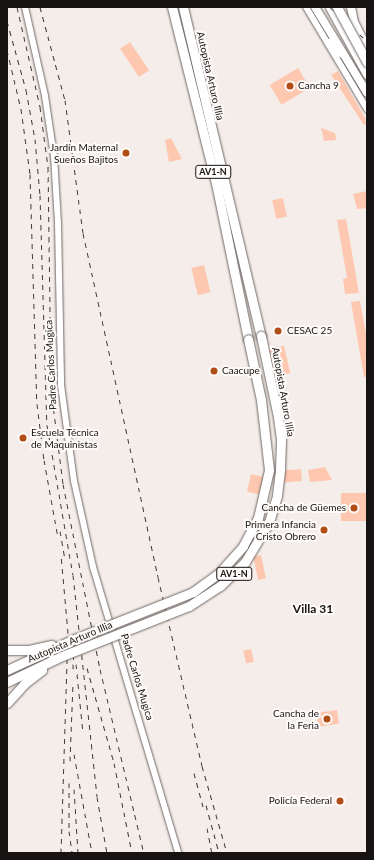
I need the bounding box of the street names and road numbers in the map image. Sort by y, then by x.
street label: Autopista Arturo Illia [194,30,226,122]
road number: AV1-N [195,165,231,179]
street label: Padre Carlos Mugica [43,320,59,410]
street label: Autopista Arturo Illia [269,346,297,438]
road number: AV1-N [216,567,252,581]
street label: Autopista Arturo Illia [26,619,114,665]
street label: Padre Carlos Mugica [118,632,156,722]

